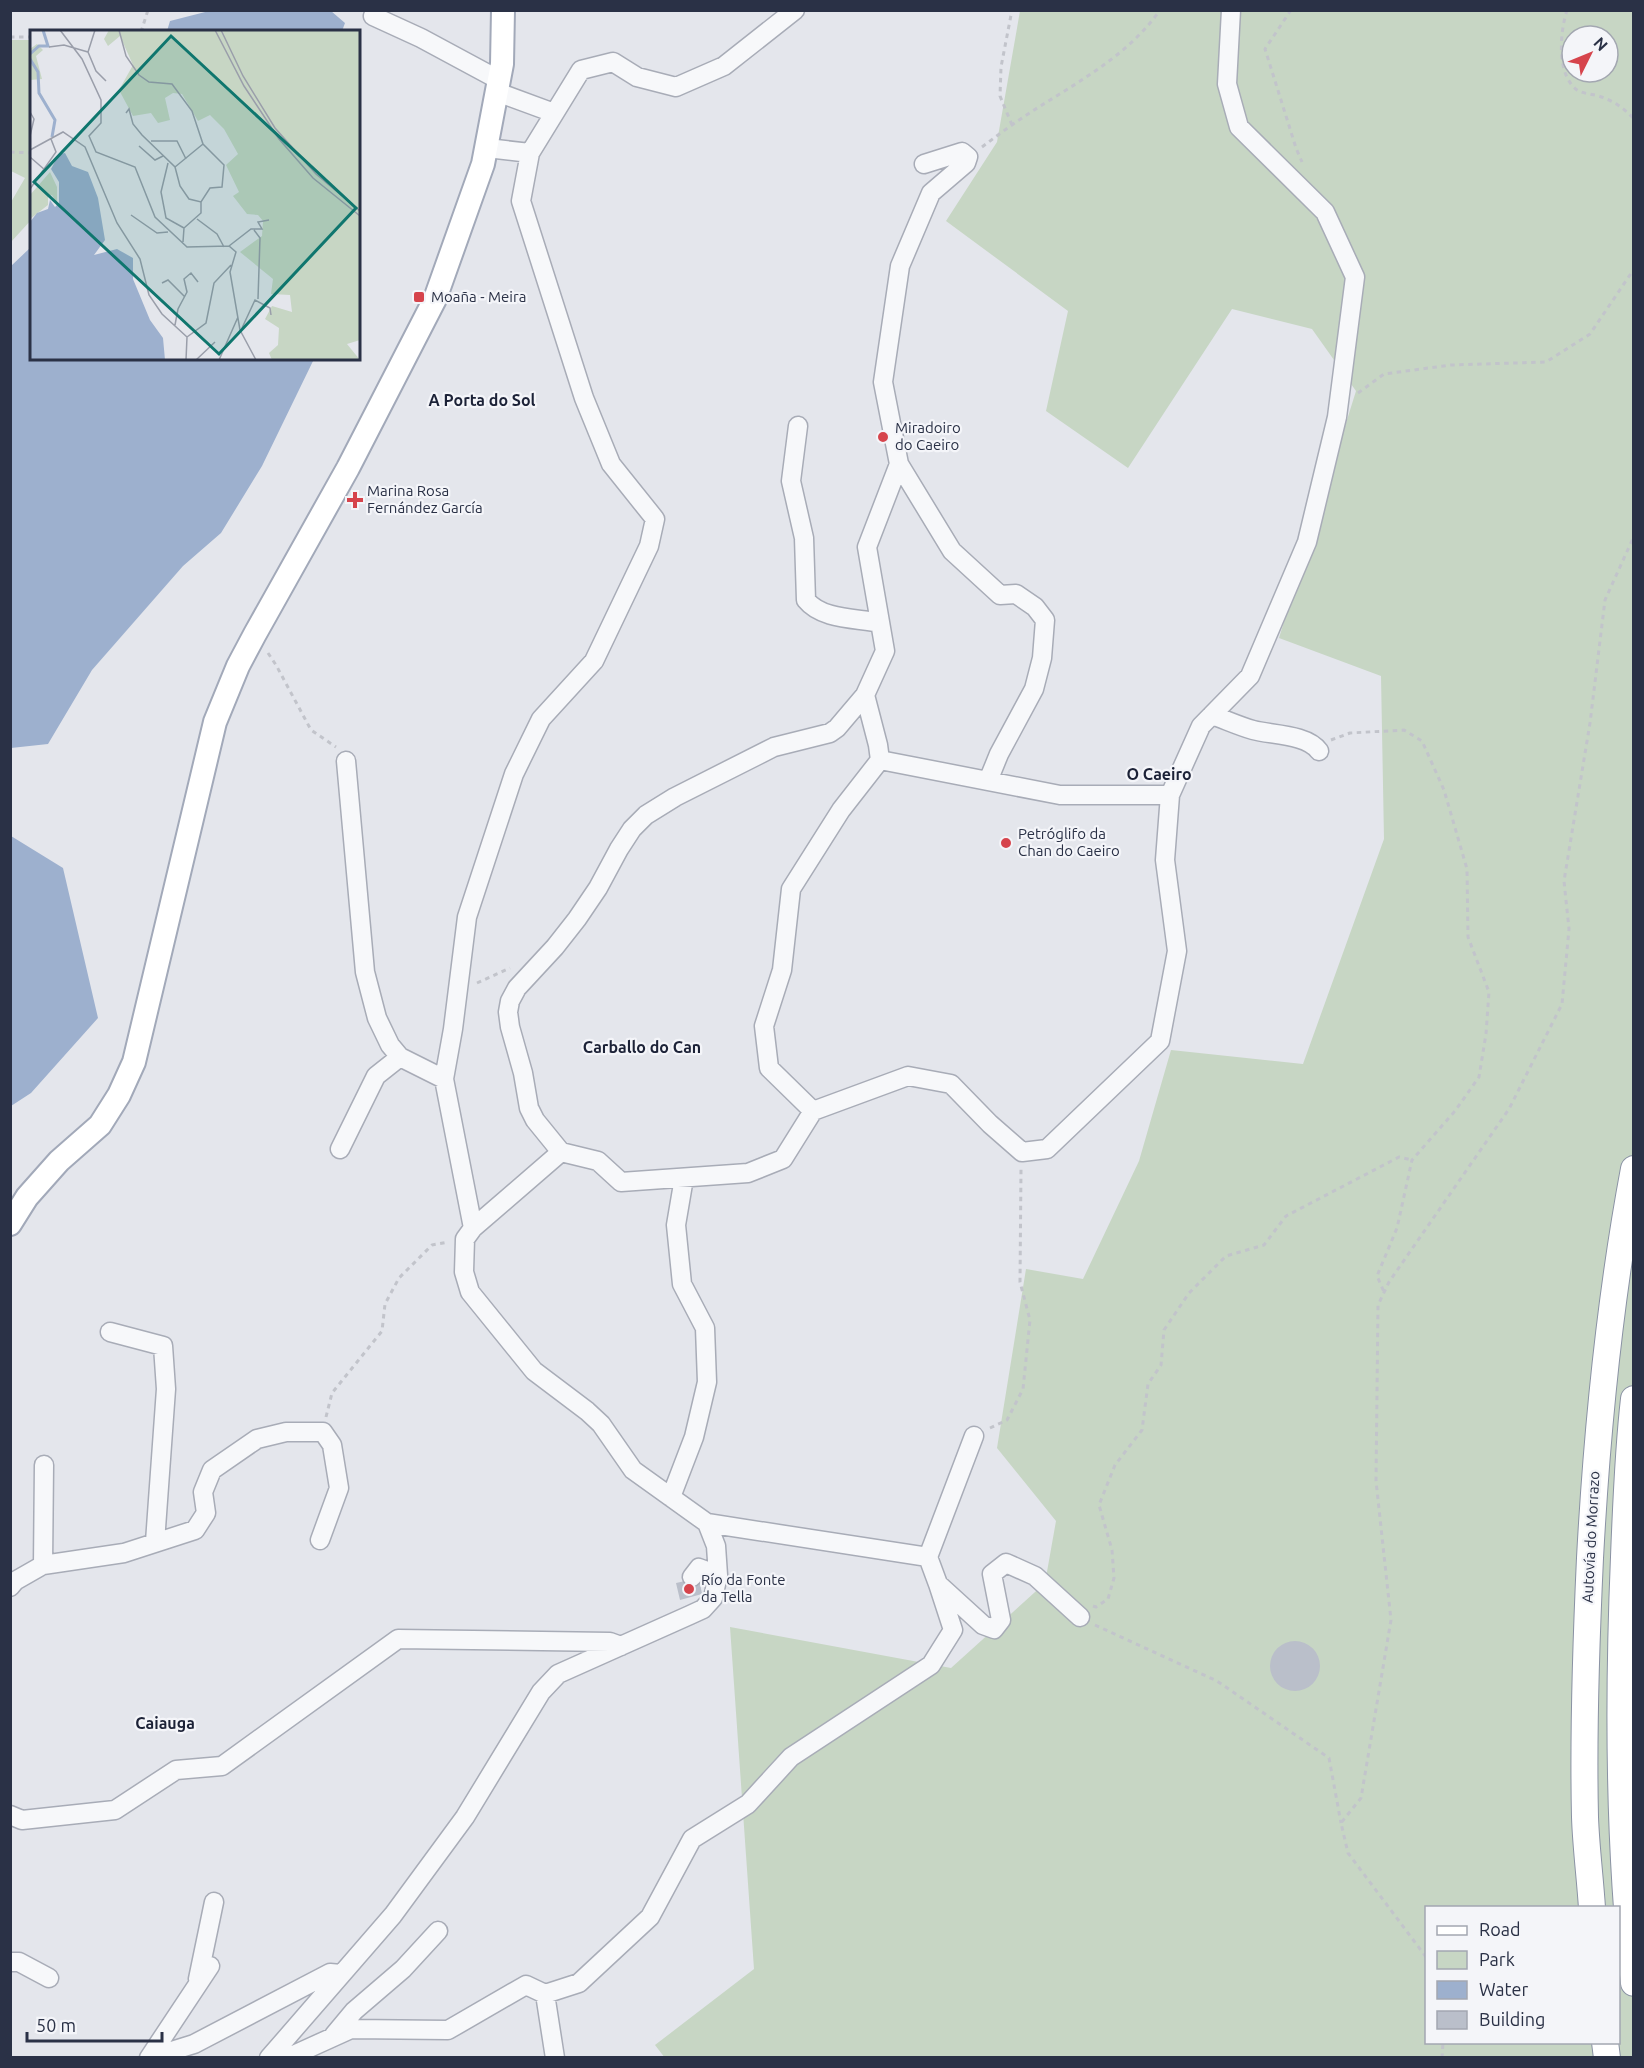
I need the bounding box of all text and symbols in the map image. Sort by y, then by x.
north arrow [1560,24,1620,84]
inset map [30,30,360,360]
text: N [1590,33,1612,54]
place label: Moaña - Meira [431,288,526,305]
marker: Moaña - Meira [412,290,426,304]
district label: A Porta do Sol [429,391,536,409]
place label: Miradoiro do Caeiro [895,419,961,453]
marker: Miradoiro do Caeiro [876,430,890,444]
place label: Marina Rosa Fernández García [367,482,483,516]
marker: Marina Rosa Fernández García [348,493,362,507]
district label: O Caeiro [1126,765,1192,783]
place label: Petróglifo da Chan do Caeiro [1018,825,1120,859]
marker: Petróglifo da Chan do Caeiro [999,836,1013,850]
district label: Carballo do Can [583,1038,701,1056]
street label: Autovía do Morrazo [1579,1470,1602,1604]
place label: Río da Fonte da Tella [701,1571,786,1605]
marker: Río da Fonte da Tella [682,1582,696,1596]
district label: Caiauga [135,1714,195,1732]
legend [1425,1906,1620,2044]
text: Road [1479,1919,1521,1939]
text: Park [1479,1949,1515,1969]
text: Water [1479,1979,1529,1999]
scale bar [27,2005,162,2043]
text: Building [1479,2009,1545,2029]
text: 50 m [36,2015,76,2035]

